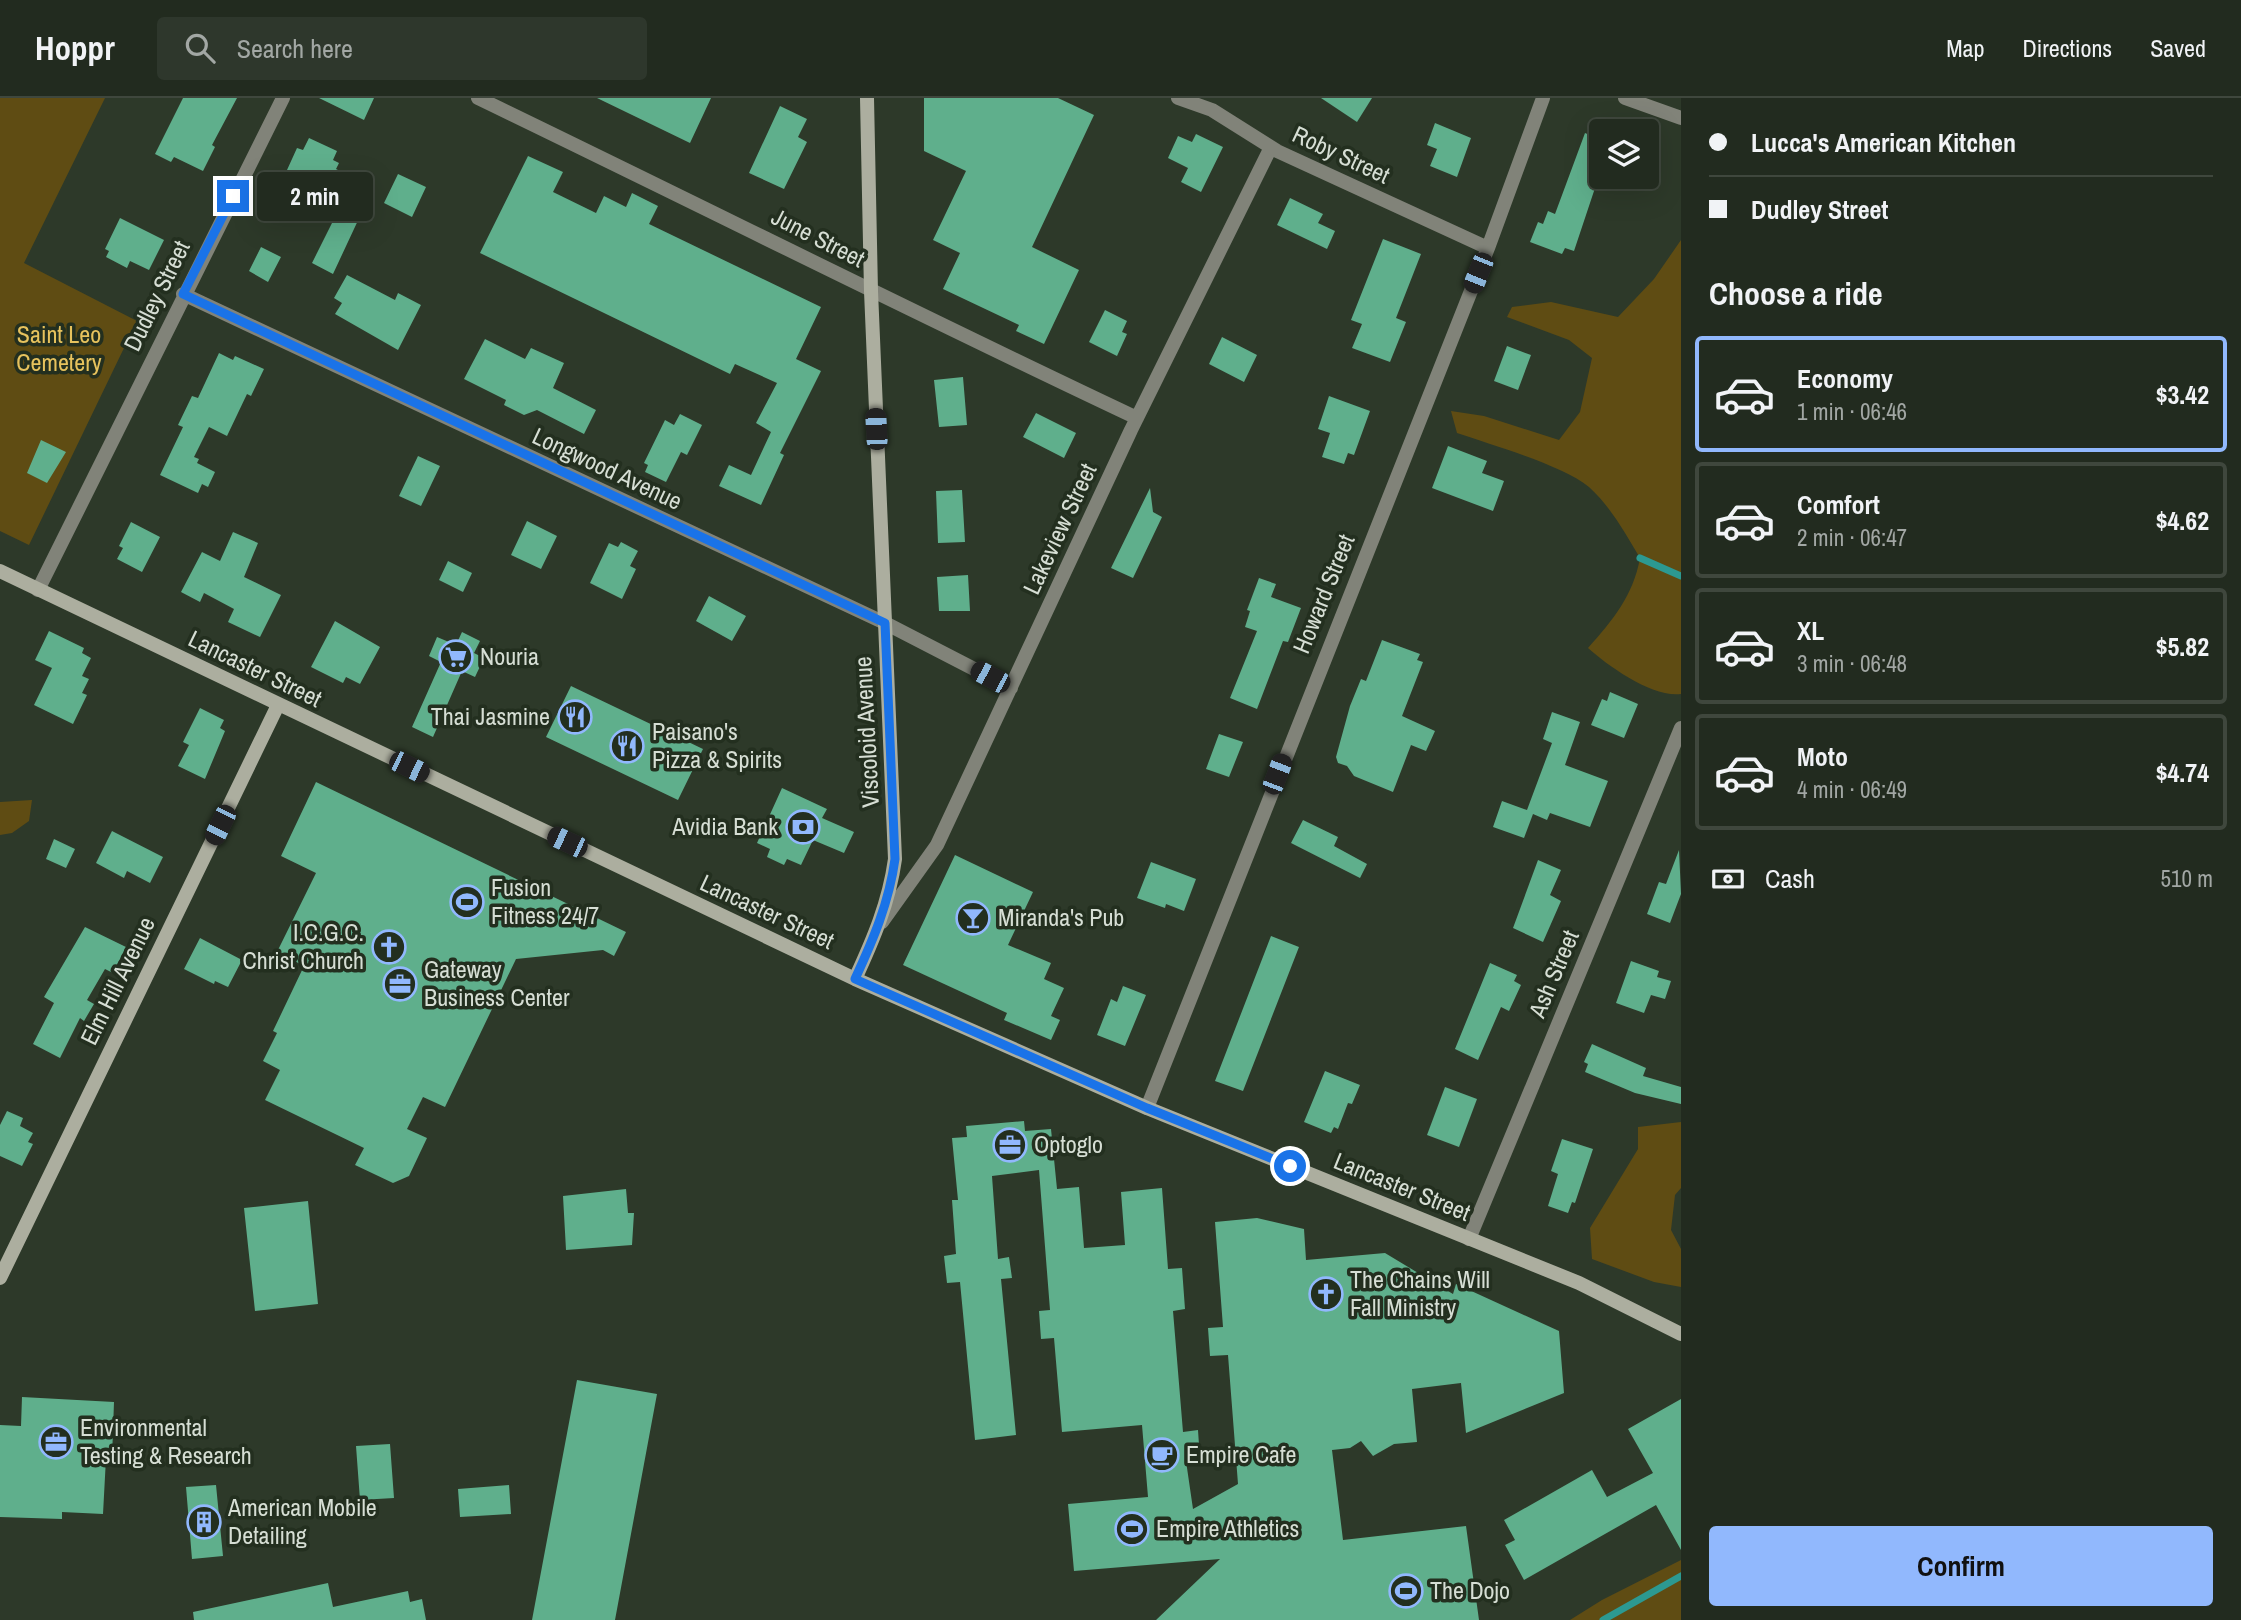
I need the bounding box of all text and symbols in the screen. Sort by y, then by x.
search box [157,17,647,80]
text: Hoppr [35,26,115,70]
icon: search [181,29,219,67]
text: Search here [237,31,353,66]
text: Map [1946,32,1984,64]
text: Directions [2022,32,2112,64]
text: Saved [2150,32,2206,64]
street label: Roby Street [1288,118,1396,191]
map controls [1589,119,1659,189]
button: layers [1589,119,1659,189]
text: Lucca's American Kitchen [1751,125,2016,160]
callout: 2 min [258,172,373,220]
route end [217,180,249,212]
text: 2 min [290,181,340,212]
text: Dudley Street [1751,192,1888,227]
street label: June Street [766,200,871,274]
street label: Dudley Street [116,234,197,356]
car [1461,250,1496,296]
text: Choose a ride [1709,272,1883,315]
park label: Saint Leo Cemetery [16,318,102,378]
text: Economy [1797,361,1893,396]
icon: car [1713,363,1776,426]
text: $3.42 [2156,377,2209,412]
text: 1 min · 06:46 [1797,396,1907,427]
car [865,407,888,451]
street label: Longwood Avenue [527,419,687,517]
street label: Lakeview Street [1015,457,1104,599]
text: Comfort [1797,487,1880,522]
icon: car [1713,489,1776,552]
text: $4.62 [2156,503,2209,538]
text: 2 min · 06:47 [1797,522,1907,553]
street label: Howard Street [1285,529,1362,658]
text: XL [1797,613,1824,648]
icon: car [1713,615,1776,678]
street label: Lancaster Street [184,622,328,714]
text: $5.82 [2156,629,2209,664]
supermarket icon: Nouria [437,638,475,676]
place label: Nouria [480,640,539,672]
text: 3 min · 06:48 [1797,648,1907,679]
street label: Viscoloid Avenue [846,656,886,808]
car [967,658,1014,696]
restaurant icon: Thai Jasmine [556,698,594,736]
place label: Thai Jasmine [431,700,550,732]
place label: Paisano's Pizza & Spirits [652,715,782,775]
restaurant icon: Paisano's Pizza & Spirits [608,727,646,765]
text: Moto [1797,739,1848,774]
icon: car [1713,741,1776,804]
car [386,748,433,786]
car [1260,751,1295,797]
text: $4.74 [2156,755,2209,790]
text: 4 min · 06:49 [1797,774,1907,805]
car [202,802,239,848]
bank icon: Avidia Bank [784,808,822,846]
place label: Avidia Bank [671,810,778,842]
car [544,824,591,860]
icon: cash [1709,860,1747,898]
text: Cash [1765,861,1815,896]
text: 510 m [2161,863,2213,894]
street label: Lancaster Street [695,866,840,956]
place label: Fusion Fitness 24/7 [491,871,599,931]
sports icon: Fusion Fitness 24/7 [448,883,486,921]
bar icon: Miranda's Pub [954,899,992,937]
place label: Miranda's Pub [998,901,1124,933]
street label: Elm Hill Avenue [72,911,162,1050]
place label: I.C.G.C. Christ Church [243,916,364,976]
street label: Ash Street [1520,925,1586,1023]
church icon: I.C.G.C. Christ Church [370,928,408,966]
place label: Gateway Business Center [424,953,570,1013]
office icon: Gateway Business Center [381,965,419,1003]
office icon: Optoglo [991,1126,1029,1164]
place label: Optoglo [1034,1128,1103,1160]
street label: Lancaster Street [1329,1144,1476,1228]
route start [1274,1150,1306,1182]
place label: The Chains Will Fall Ministry [1350,1263,1490,1323]
church icon: The Chains Will Fall Ministry [1307,1275,1345,1313]
place label: Environmental Testing & Research [80,1411,252,1471]
office icon: Environmental Testing & Research [37,1423,75,1461]
cafe icon: Empire Cafe [1143,1436,1181,1474]
place label: Empire Cafe [1186,1438,1296,1470]
place label: American Mobile Detailing [227,1491,377,1551]
building icon: American Mobile Detailing [185,1503,223,1541]
sports icon: Empire Athletics [1113,1510,1151,1548]
place label: Empire Athletics [1156,1512,1299,1544]
button: Confirm [1709,1526,2213,1606]
sports icon: The Dojo [1387,1572,1425,1610]
place label: The Dojo [1430,1574,1510,1606]

